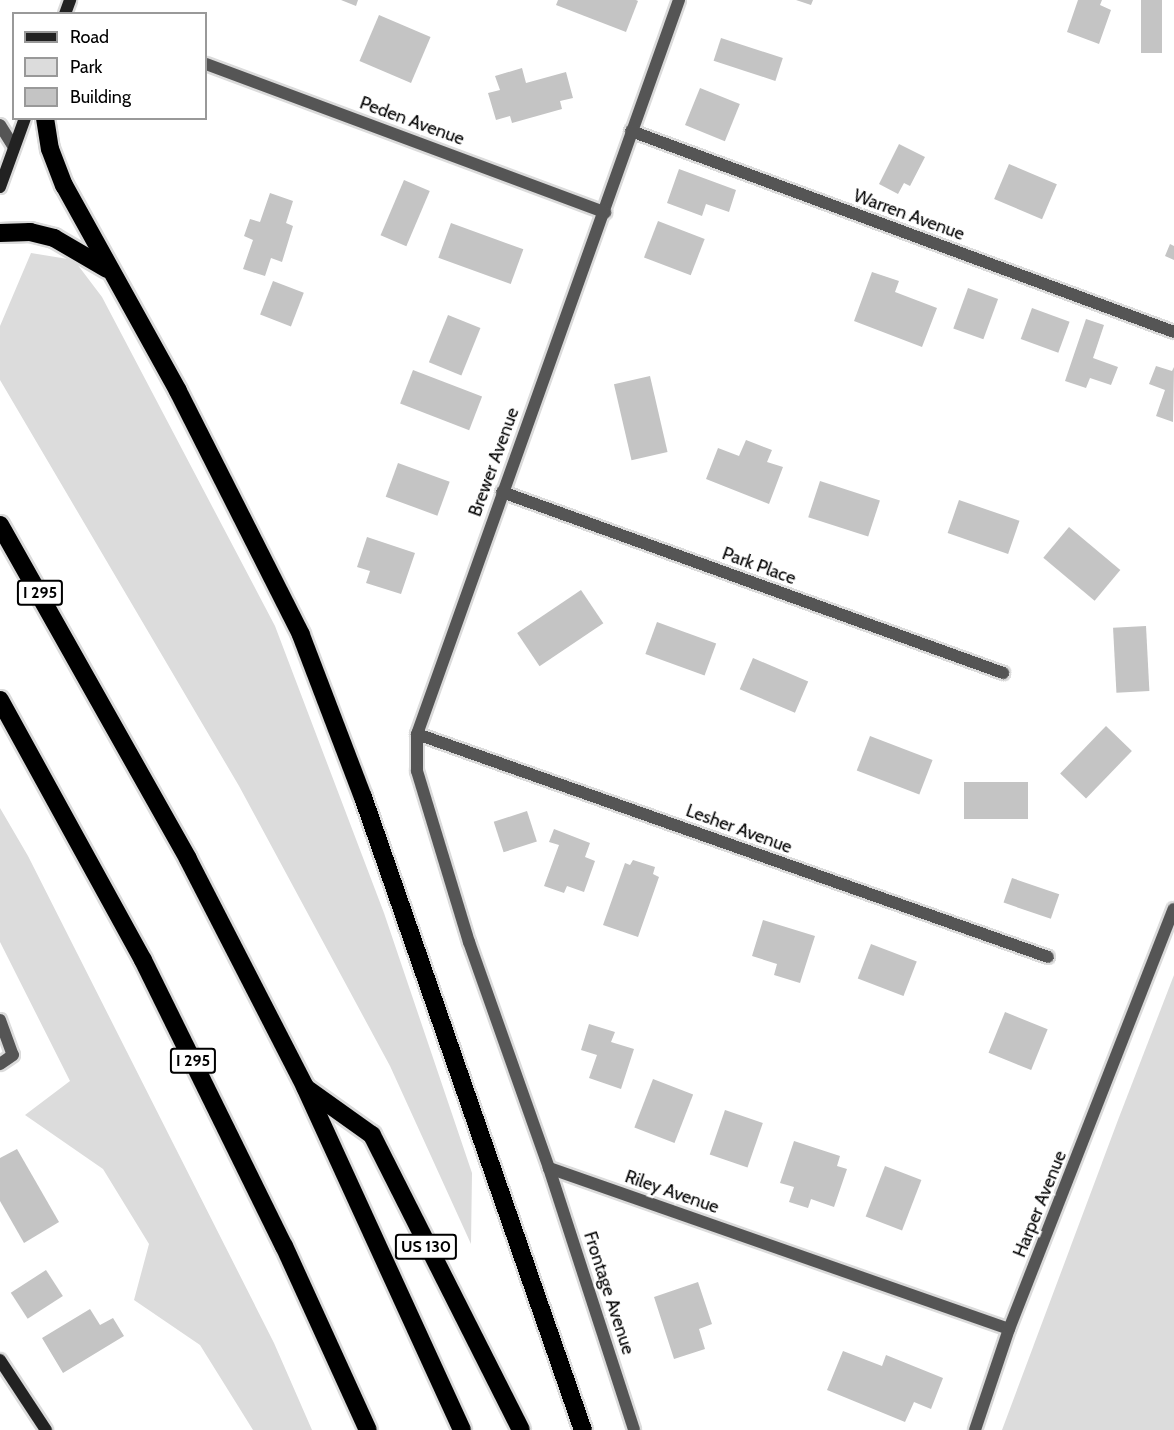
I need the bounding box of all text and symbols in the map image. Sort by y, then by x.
legend [12,12,207,120]
text: Road [70,26,109,48]
text: Park [70,56,102,78]
text: Building [70,86,131,108]
street label: Peden Avenue [357,92,467,150]
street label: Warren Avenue [851,185,967,245]
street label: Brewer Avenue [464,405,524,519]
street label: Park Place [719,543,799,589]
road number: I 295 [16,580,64,606]
street label: Lesher Avenue [683,800,795,858]
road number: I 295 [169,1048,217,1074]
street label: Harper Avenue [1009,1148,1071,1260]
street label: Riley Avenue [622,1166,722,1218]
street label: Frontage Avenue [579,1229,639,1357]
road number: US 130 [394,1234,458,1260]

